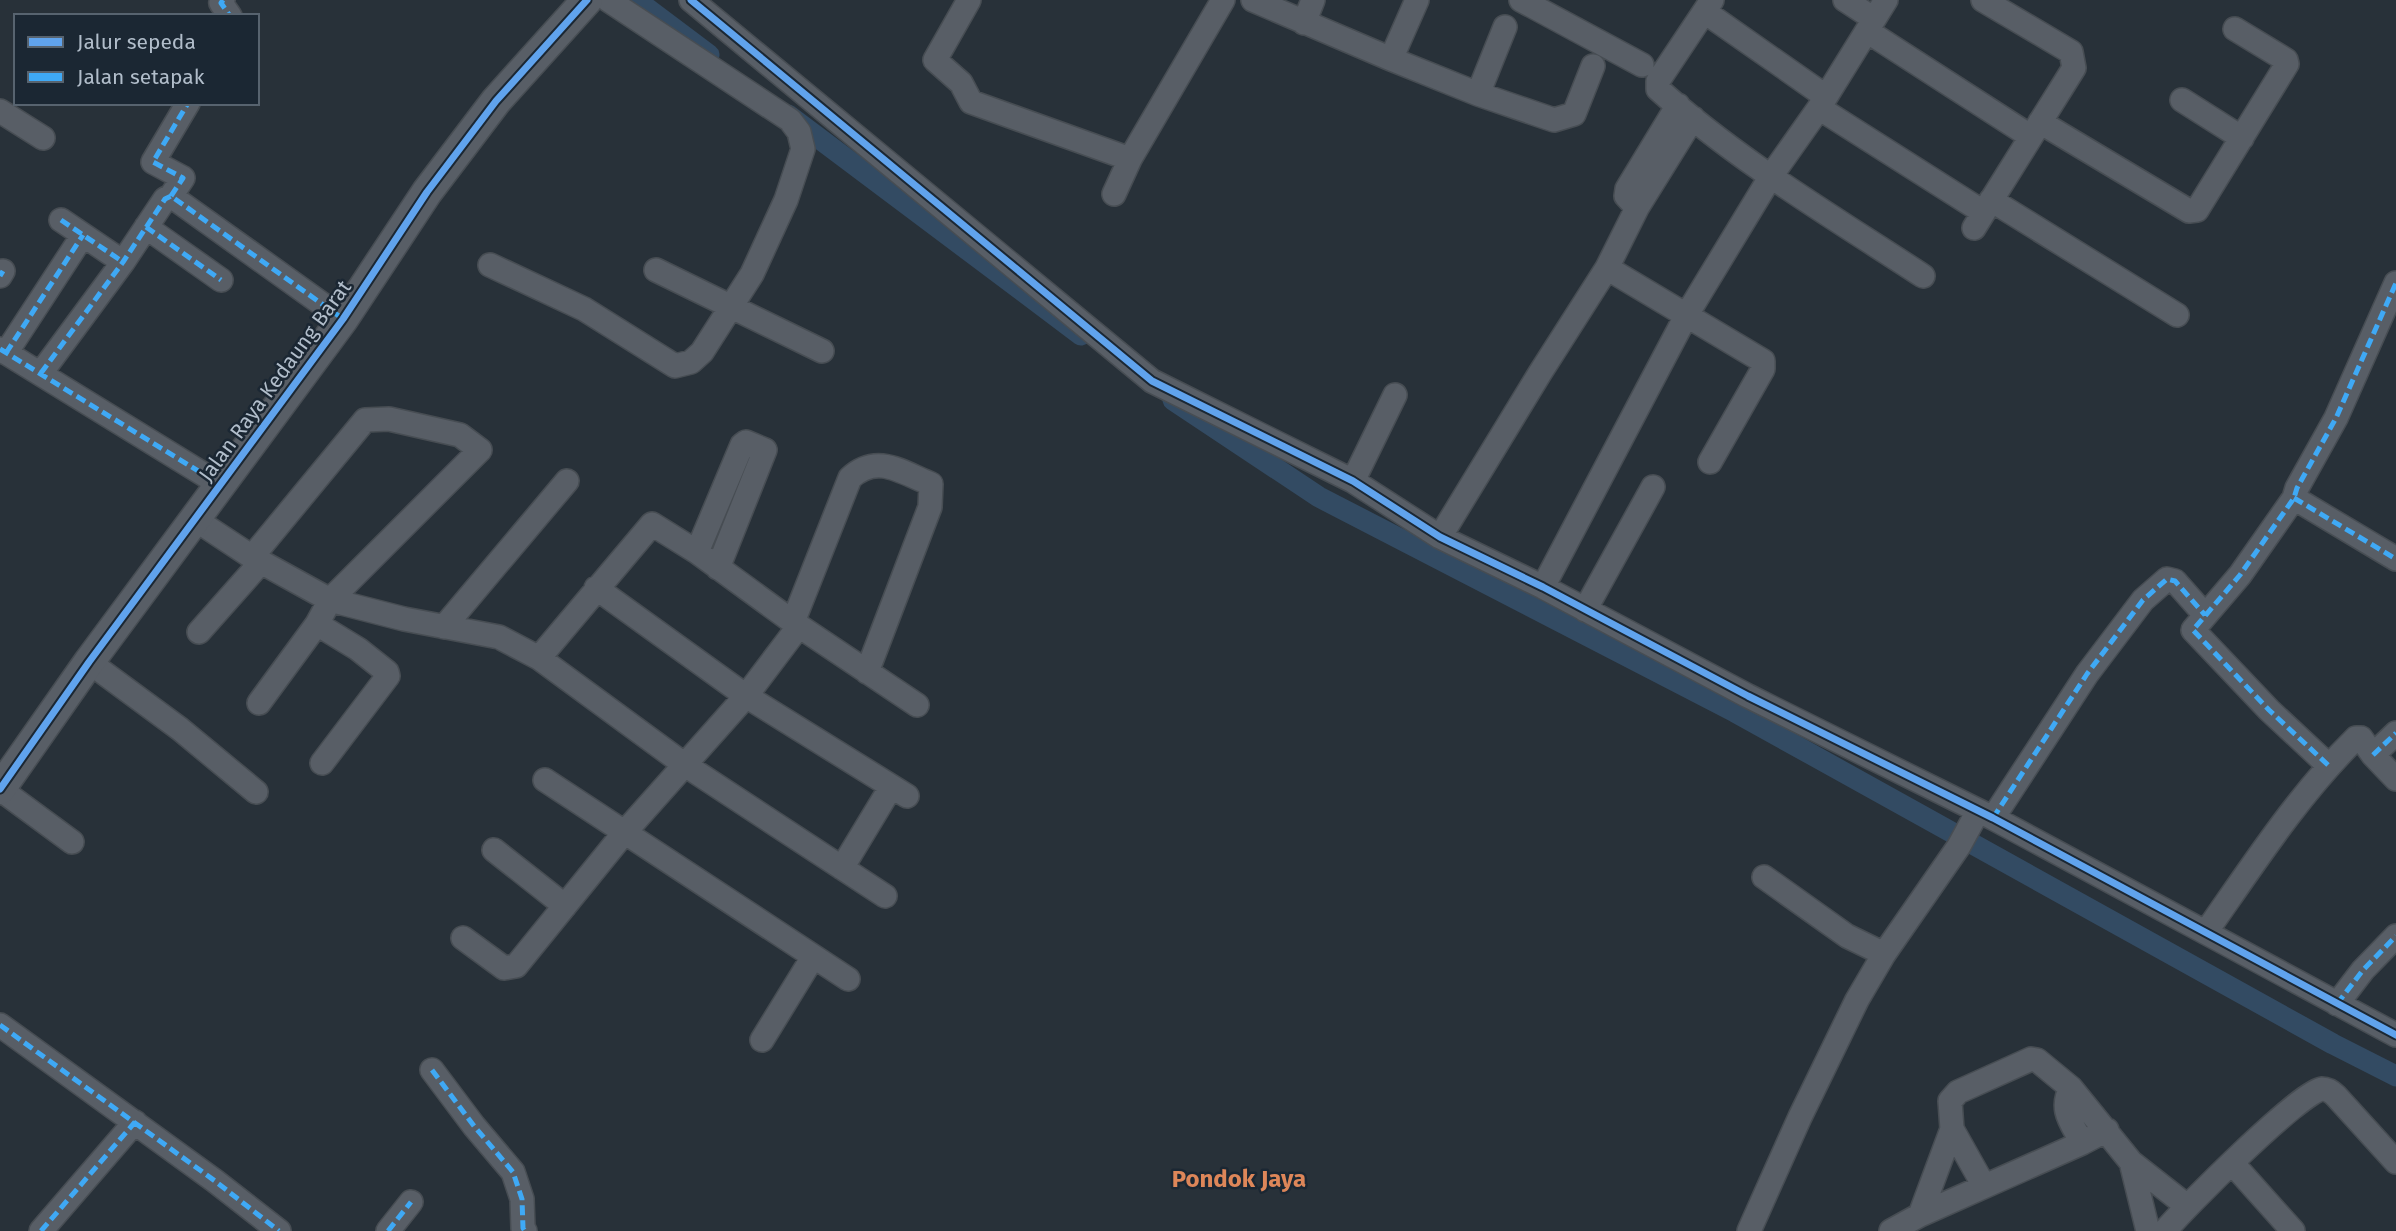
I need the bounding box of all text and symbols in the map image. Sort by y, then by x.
legend [14,14,259,105]
text: Jalur sepeda [77,29,196,55]
text: Jalan setapak [77,64,205,90]
street label: Jalan Raya Kedaung Barat [193,275,357,487]
district label: Pondok Jaya [1172,1165,1306,1193]

